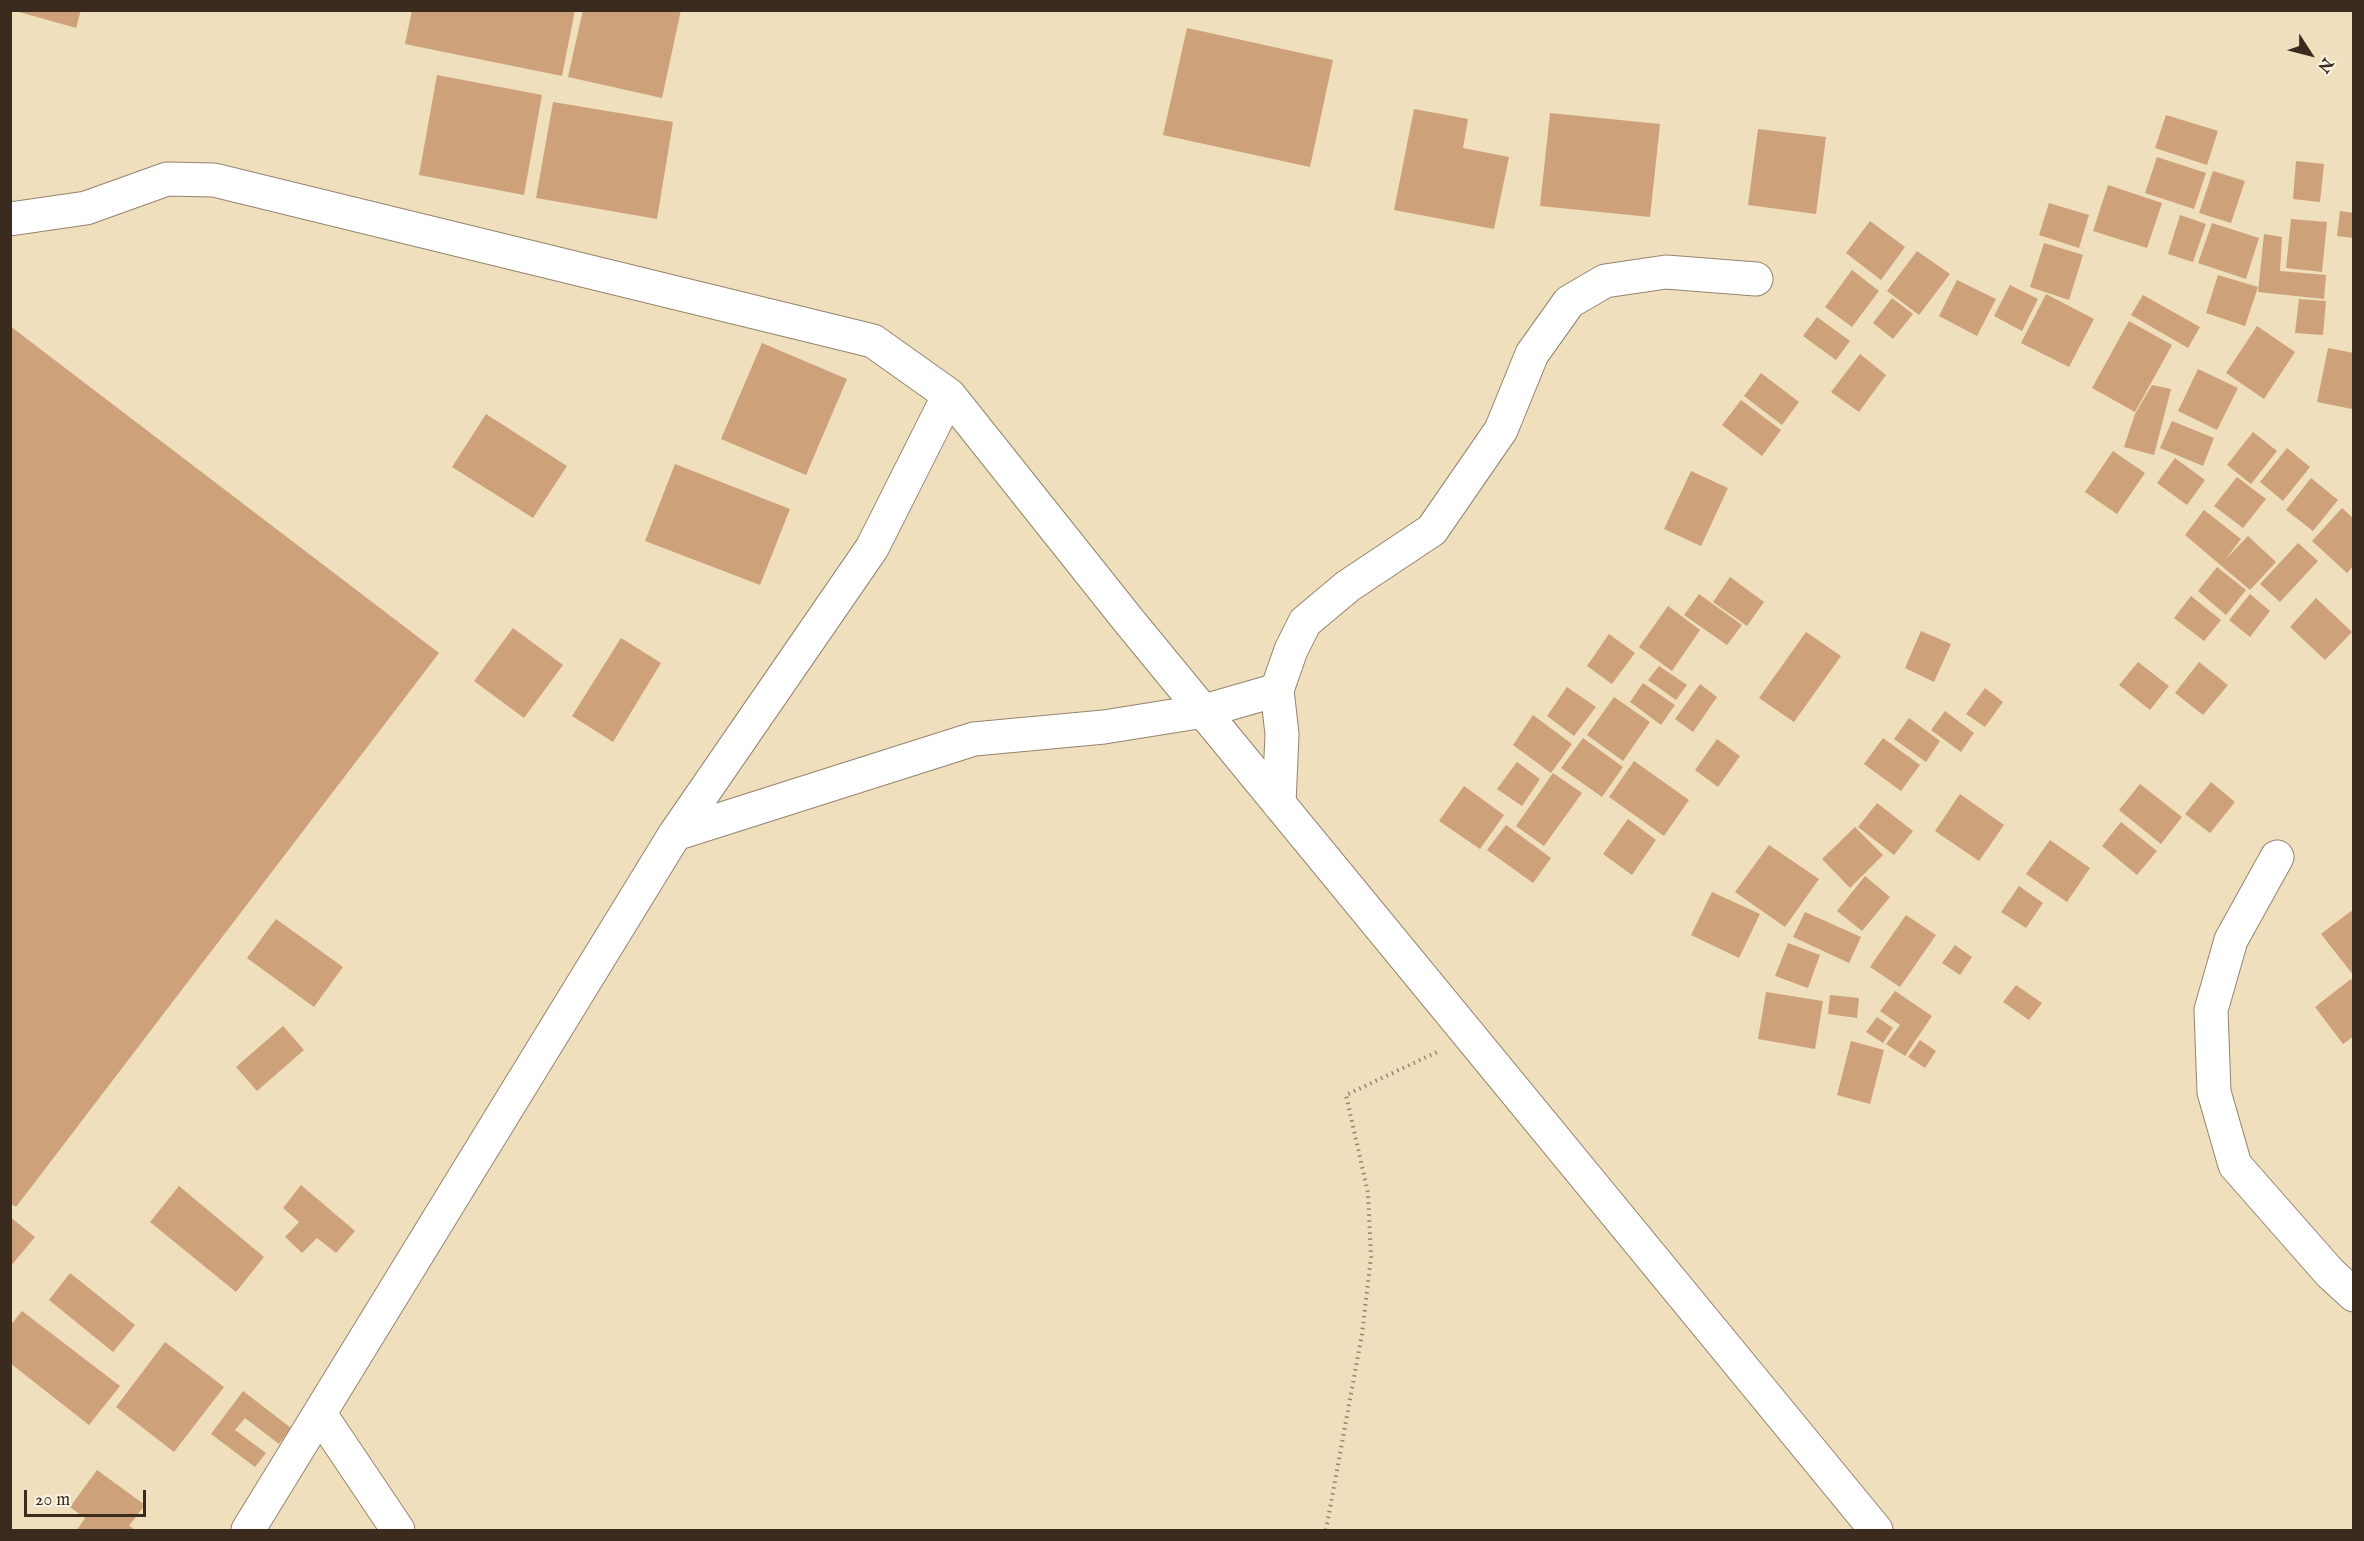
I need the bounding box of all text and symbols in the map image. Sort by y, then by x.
north arrow [2280,24,2340,84]
text: N [2312,53,2337,76]
scale bar [27,1478,148,1516]
text: 20 m [35,1489,70,1512]

